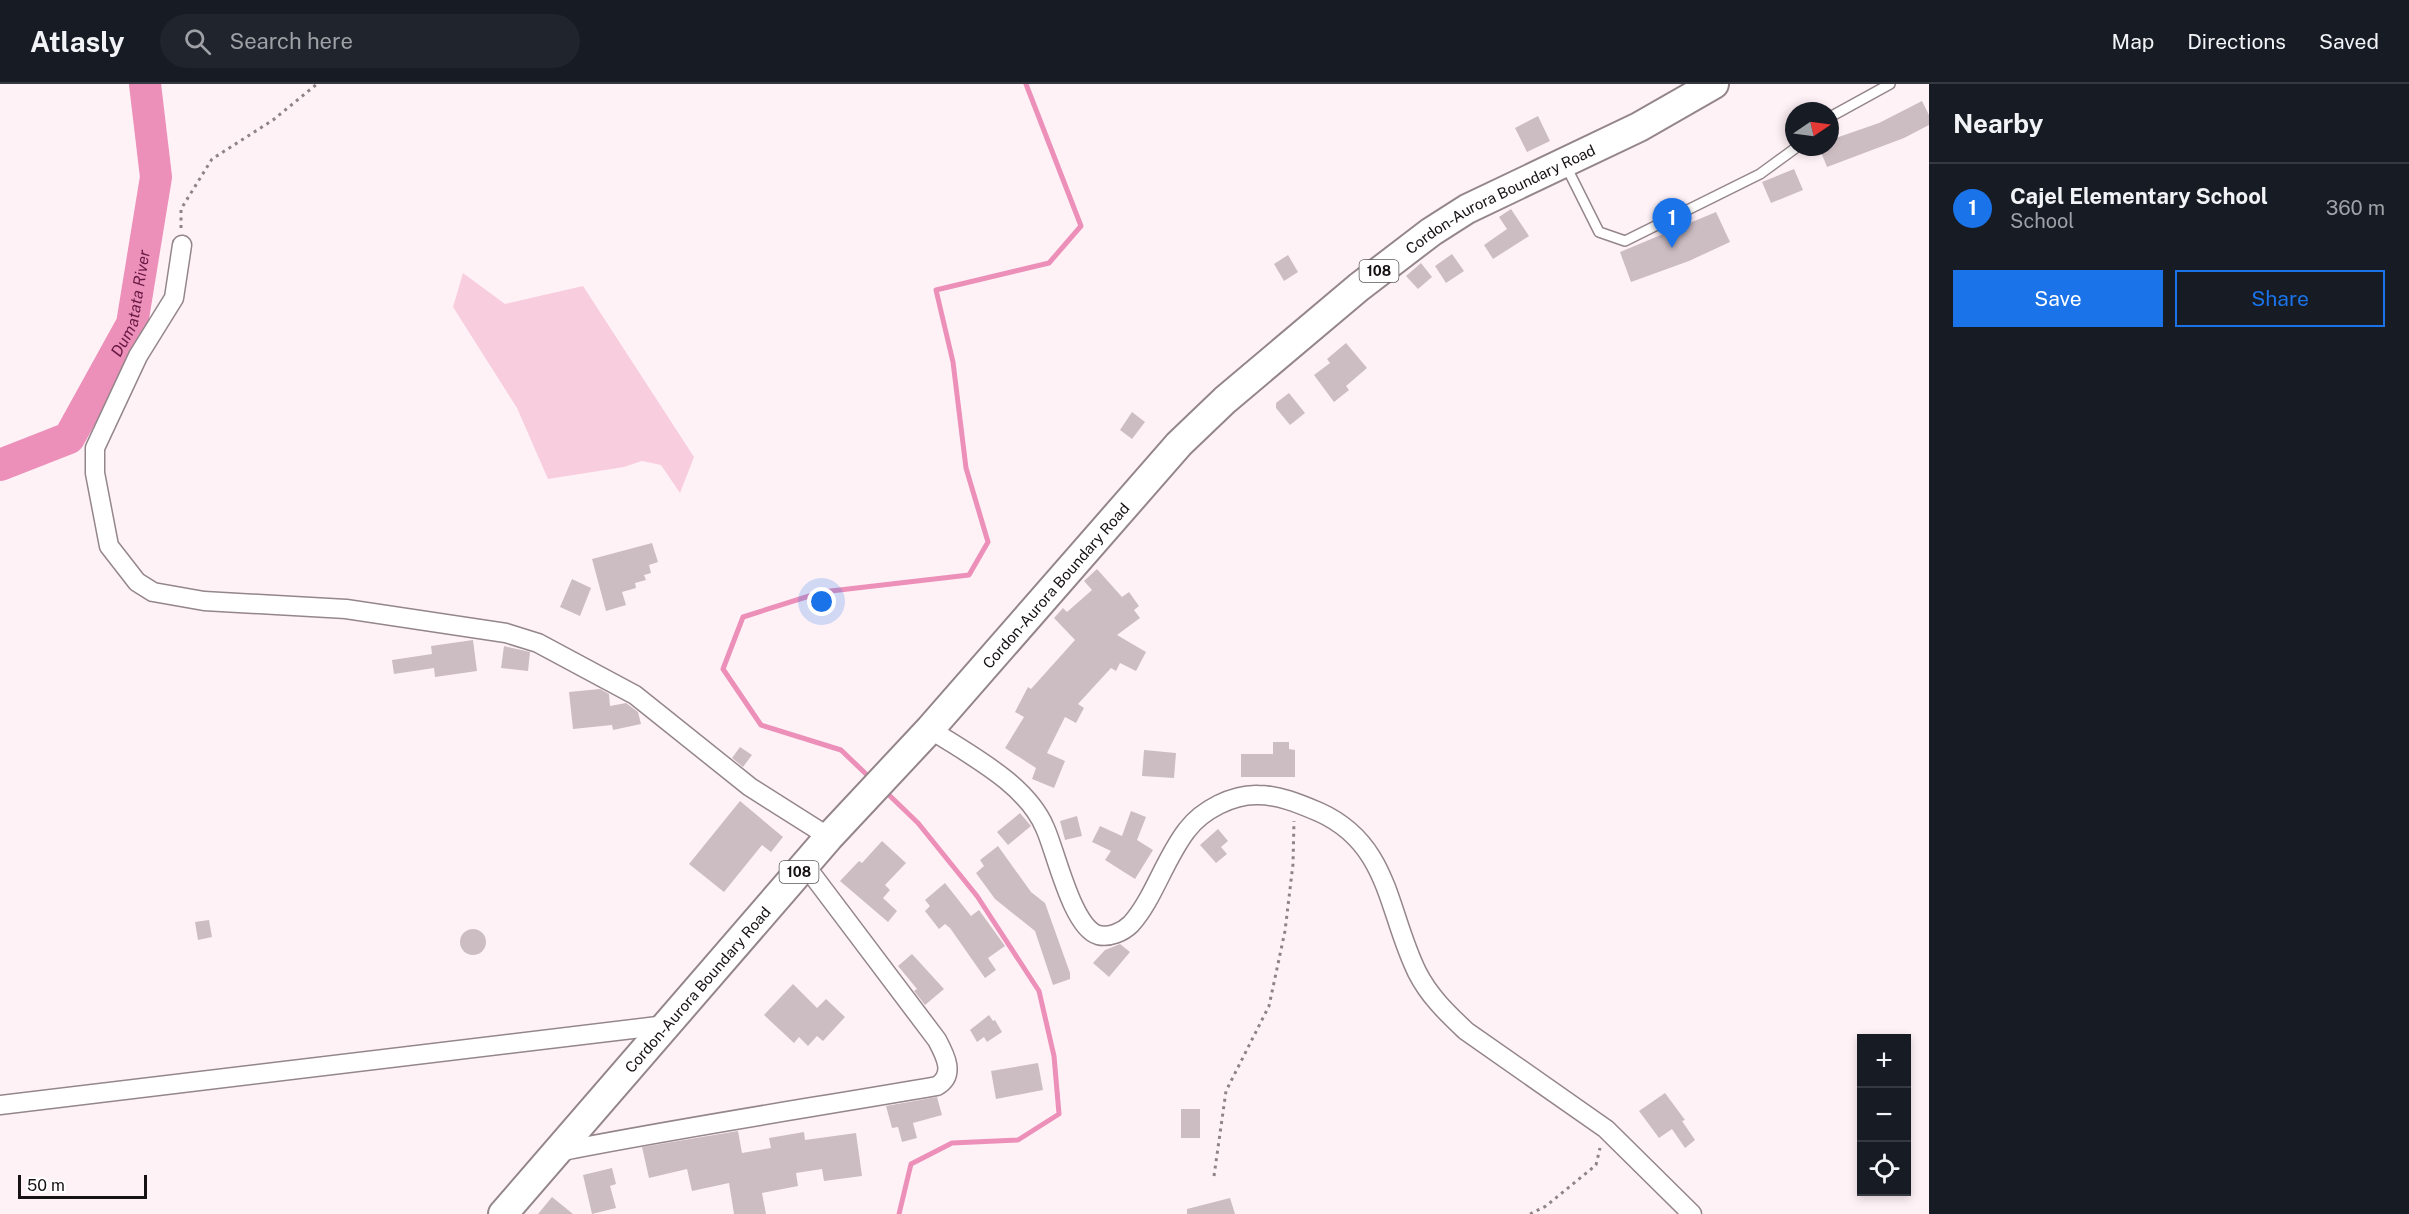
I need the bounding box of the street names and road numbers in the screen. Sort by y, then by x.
street label: Cordon-Aurora Boundary Road [1402,141,1598,257]
road number: 108 [1360,260,1398,282]
street label: Cordon-Aurora Boundary Road [979,499,1132,671]
road number: 108 [780,861,818,883]
street label: Cordon-Aurora Boundary Road [621,903,774,1076]

